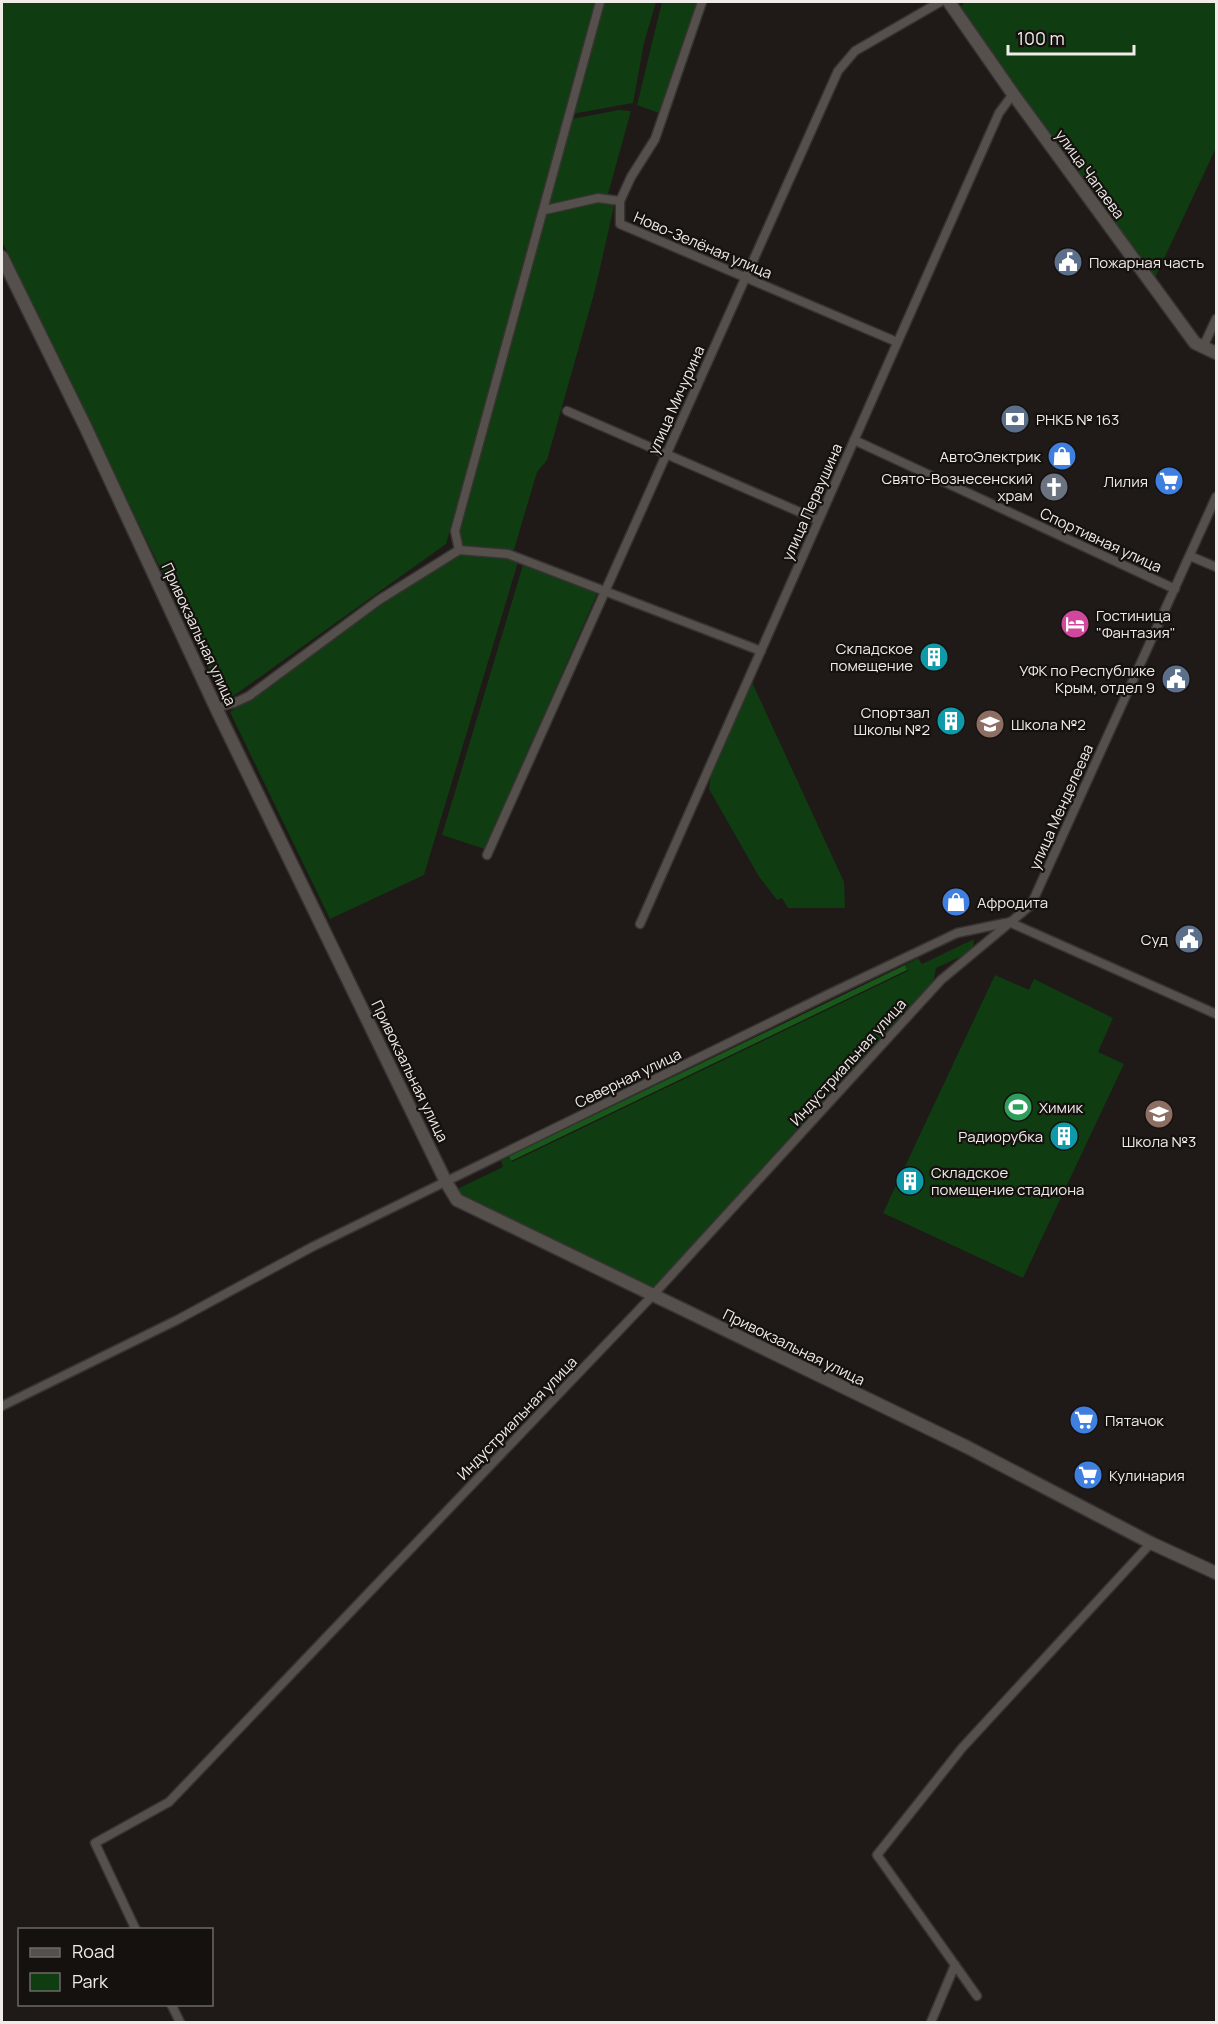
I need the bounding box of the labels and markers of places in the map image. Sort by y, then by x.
public building icon: Пожарная часть [1052,246,1084,278]
place label: Пожарная часть [1089,252,1204,273]
bank icon: РНКБ № 163 [999,403,1031,435]
place label: РНКБ № 163 [1036,409,1119,430]
shop icon: АвтоЭлектрик [1046,440,1078,472]
place label: АвтоЭлектрик [940,446,1042,467]
supermarket icon: Лилия [1153,465,1185,497]
place label: Свято-Вознесенский храм [881,468,1033,506]
church icon: Свято-Вознесенский храм [1038,471,1070,503]
place label: Лилия [1104,471,1148,492]
place label: Гостиница "Фантазия" [1096,605,1176,643]
hotel icon: Гостиница "Фантазия" [1059,608,1091,640]
place label: Складское помещение [830,638,913,676]
building icon: Складское помещение [918,641,950,673]
place label: УФК по Республике Крым, отдел 9 [1019,660,1155,698]
public building icon: УФК по Республике Крым, отдел 9 [1160,663,1192,695]
place label: Спортзал Школы №2 [853,702,930,740]
building icon: Спортзал Школы №2 [935,705,967,737]
school or university icon: Школа №2 [974,708,1006,740]
place label: Школа №2 [1011,714,1086,735]
shop icon: Афродита [940,886,972,918]
place label: Афродита [977,892,1048,913]
public building icon: Суд [1173,923,1205,955]
place label: Суд [1141,929,1168,950]
sports icon: Химик [1002,1091,1034,1123]
place label: Химик [1039,1097,1084,1118]
school or university icon: Школа №3 [1143,1098,1175,1130]
building icon: Радиорубка [1048,1120,1080,1152]
place label: Радиорубка [958,1126,1043,1147]
place label: Школа №3 [1122,1131,1196,1152]
place label: Складское помещение стадиона [931,1162,1084,1200]
building icon: Складское помещение стадиона [894,1165,926,1197]
supermarket icon: Пятачок [1068,1404,1100,1436]
place label: Пятачок [1105,1410,1164,1431]
supermarket icon: Кулинария [1072,1459,1104,1491]
place label: Кулинария [1109,1465,1185,1486]

